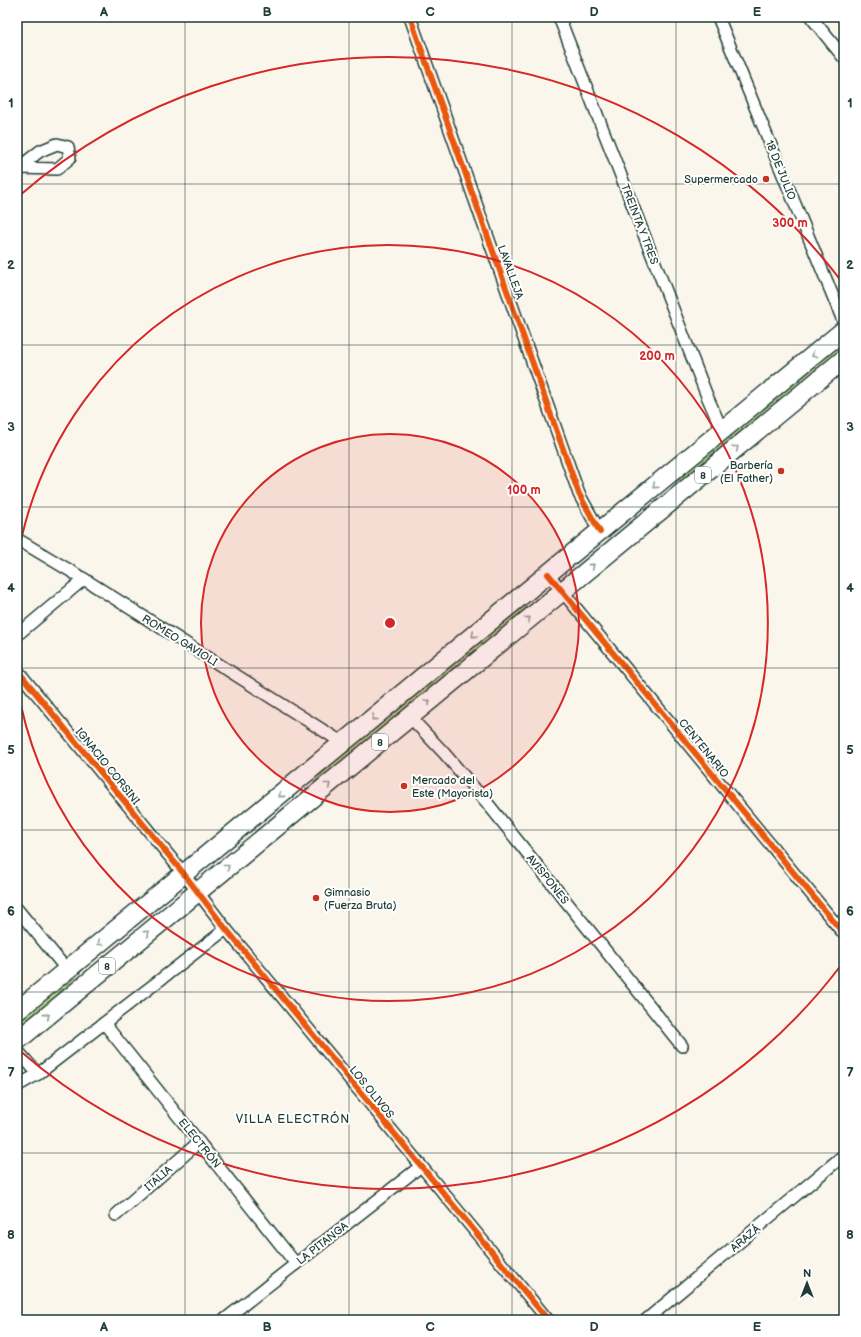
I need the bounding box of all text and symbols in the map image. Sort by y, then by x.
text: A [99,4,108,20]
text: B [262,4,272,20]
text: C [425,4,435,20]
text: D [589,4,599,20]
text: E [753,4,762,20]
text: 1 [8,95,14,111]
text: 1 [847,95,853,111]
street label: 18 DE JULIO [763,138,798,202]
place label: Supermercado [684,173,758,186]
marker: Supermercado [761,174,771,184]
street label: TREINTA Y TRES [618,182,661,267]
text: 300 m [772,216,808,231]
street label: LAVALLEJA [495,243,526,301]
text: 2 [7,257,15,273]
text: 2 [846,257,854,273]
text: 200 m [639,349,675,364]
one-way arrow [811,350,818,357]
text: 3 [7,419,15,435]
text: 3 [846,419,854,435]
one-way arrow [731,446,738,453]
place label: Barbería (El Father) [720,459,773,485]
marker: Barbería (El Father) [776,466,786,476]
road number: 8 [695,467,711,483]
one-way arrow [652,482,659,489]
text: 100 m [507,483,541,498]
one-way arrow [587,564,595,571]
text: 4 [7,580,15,596]
text: 4 [846,580,854,596]
street label: ROMEO GAVIOLI [140,612,220,669]
centre of rings [383,616,397,630]
one-way arrow [523,617,531,624]
one-way arrow [472,630,479,637]
one-way arrow [423,700,431,707]
one-way arrow [372,713,379,720]
street label: CENTENARIO [676,716,731,780]
street label: IGNACIO CORSINI [73,725,143,808]
road number: 8 [372,734,388,750]
text: 5 [7,742,15,758]
text: 5 [846,742,854,758]
place label: Mercado del Este (Mayorista) [412,774,493,800]
marker: Mercado del Este (Mayorista) [399,781,409,791]
one-way arrow [323,782,330,789]
one-way arrow [278,790,285,797]
street label: AVISPONES [524,852,572,907]
one-way arrow [222,865,230,872]
place label: Gimnasio (Fuerza Bruta) [324,886,397,912]
marker: Gimnasio (Fuerza Bruta) [311,893,321,903]
text: 6 [7,903,15,919]
text: 6 [846,903,854,919]
one-way arrow [143,931,150,938]
one-way arrow [97,938,104,945]
road number: 8 [99,958,115,974]
one-way arrow [42,1013,50,1020]
street label: LOS OLIVOS [347,1064,397,1121]
text: 7 [7,1065,15,1081]
text: 7 [846,1065,854,1081]
district label: VILLA ELECTRÓN [236,1110,350,1127]
street label: ELECTRÓN [176,1115,224,1171]
street label: ITALIA [142,1163,175,1194]
street label: LA PITANGA [294,1219,351,1267]
street label: ARAZÁ [727,1221,763,1255]
text: 8 [7,1227,15,1243]
text: 8 [846,1227,854,1243]
north arrow [787,1263,827,1303]
text: N [803,1267,811,1280]
text: A [99,1319,108,1335]
text: B [262,1319,272,1335]
text: C [425,1319,435,1335]
text: D [589,1319,599,1335]
text: E [753,1319,762,1335]

